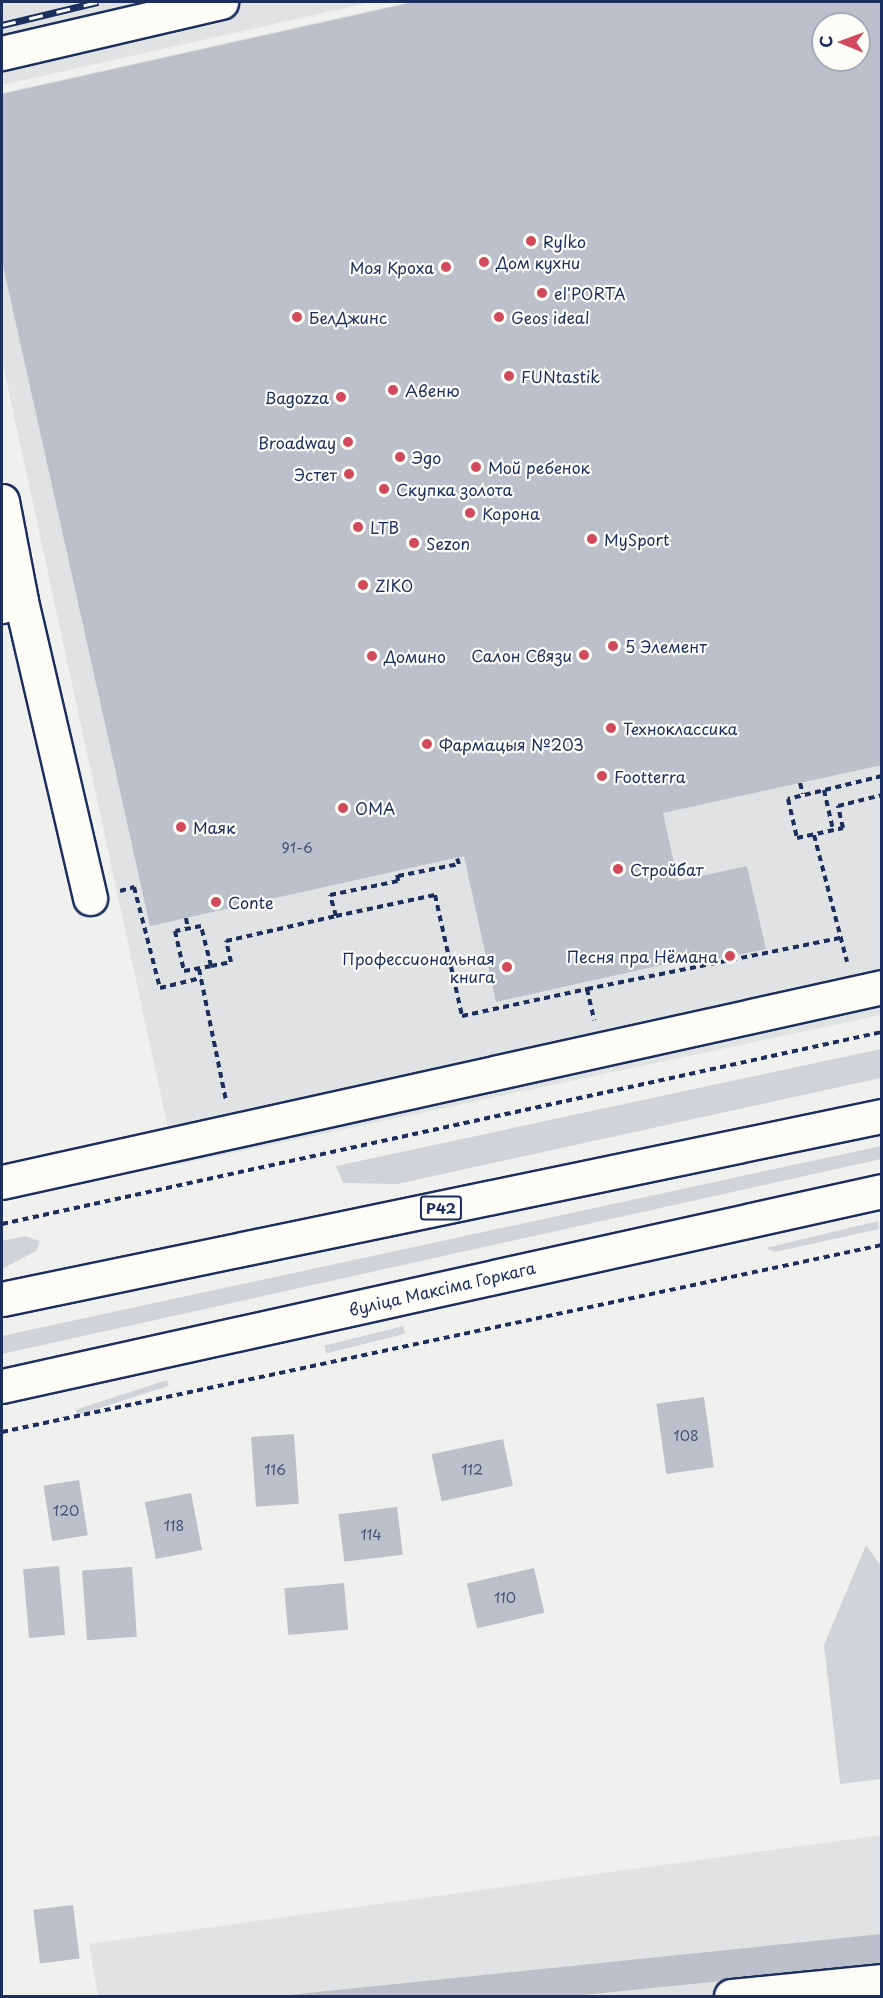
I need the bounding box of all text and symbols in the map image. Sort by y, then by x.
north arrow [811,12,871,72]
text: С [813,35,837,48]
place label: Rylko [543,231,586,251]
marker: Rylko [524,234,538,248]
place label: Дом кухни [496,252,581,272]
marker: Дом кухни [477,255,491,269]
place label: Моя Кроха [349,257,434,277]
marker: Моя Кроха [439,260,453,274]
place label: el'PORTA [554,283,625,303]
marker: el'PORTA [535,286,549,300]
place label: БелДжинс [309,307,387,327]
place label: Geos ideal [511,307,590,327]
marker: БелДжинс [290,310,304,324]
marker: Geos ideal [492,310,506,324]
place label: FUNtastik [521,366,600,386]
marker: FUNtastik [502,369,516,383]
place label: Авеню [405,380,460,400]
marker: Авеню [386,383,400,397]
place label: Bagozza [264,387,329,407]
marker: Bagozza [334,390,348,404]
place label: Broadway [258,432,336,452]
marker: Broadway [341,435,355,449]
place label: Эgo [412,447,441,467]
marker: Эgo [393,450,407,464]
place label: Мой ребенок [488,457,590,477]
marker: Мой ребенок [469,460,483,474]
place label: Эстет [294,464,337,484]
marker: Эстет [342,467,356,481]
place label: Скупка золота [396,479,513,499]
marker: Скупка золота [377,482,391,496]
place label: Корона [482,503,540,523]
marker: Корона [463,506,477,520]
place label: LTB [370,517,399,537]
marker: LTB [351,520,365,534]
place label: MySport [604,529,669,549]
marker: MySport [585,532,599,546]
place label: Sezon [426,533,470,553]
marker: Sezon [407,536,421,550]
place label: ZIKO [375,575,413,595]
marker: ZIKO [356,578,370,592]
place label: 5 Элемент [625,636,707,656]
marker: 5 Элемент [606,639,620,653]
place label: Салон Связи [471,645,572,665]
place label: Домино [384,646,446,666]
marker: Салон Связи [577,648,591,662]
marker: Домино [365,649,379,663]
place label: Техноклассика [623,718,738,738]
marker: Техноклассика [604,721,618,735]
place label: Фармацыя №203 [439,734,584,754]
marker: Фармацыя №203 [420,737,434,751]
place label: Footterra [614,766,686,786]
marker: Footterra [595,769,609,783]
place label: ОМА [355,798,395,818]
marker: ОМА [336,801,350,815]
place label: Маяк [193,817,235,837]
marker: Маяк [174,820,188,834]
house number: 91-6 [281,840,313,856]
place label: Стройбат [630,859,703,879]
marker: Стройбат [611,862,625,876]
place label: Conte [228,892,274,912]
marker: Conte [209,895,223,909]
place label: Песня пра Нёмана [566,946,718,966]
place label: Профессиональная книга [342,948,495,986]
marker: Песня пра Нёмана [723,949,737,963]
marker: Профессиональная книга [500,960,514,974]
road number: Р42 [418,1196,464,1220]
street label: вуліца Максіма Горкага [346,1257,538,1319]
house number: 108 [673,1428,699,1444]
house number: 116 [264,1462,286,1478]
house number: 112 [461,1462,483,1478]
house number: 120 [53,1503,79,1519]
house number: 118 [164,1518,184,1534]
house number: 114 [361,1527,381,1543]
house number: 110 [494,1590,516,1606]

